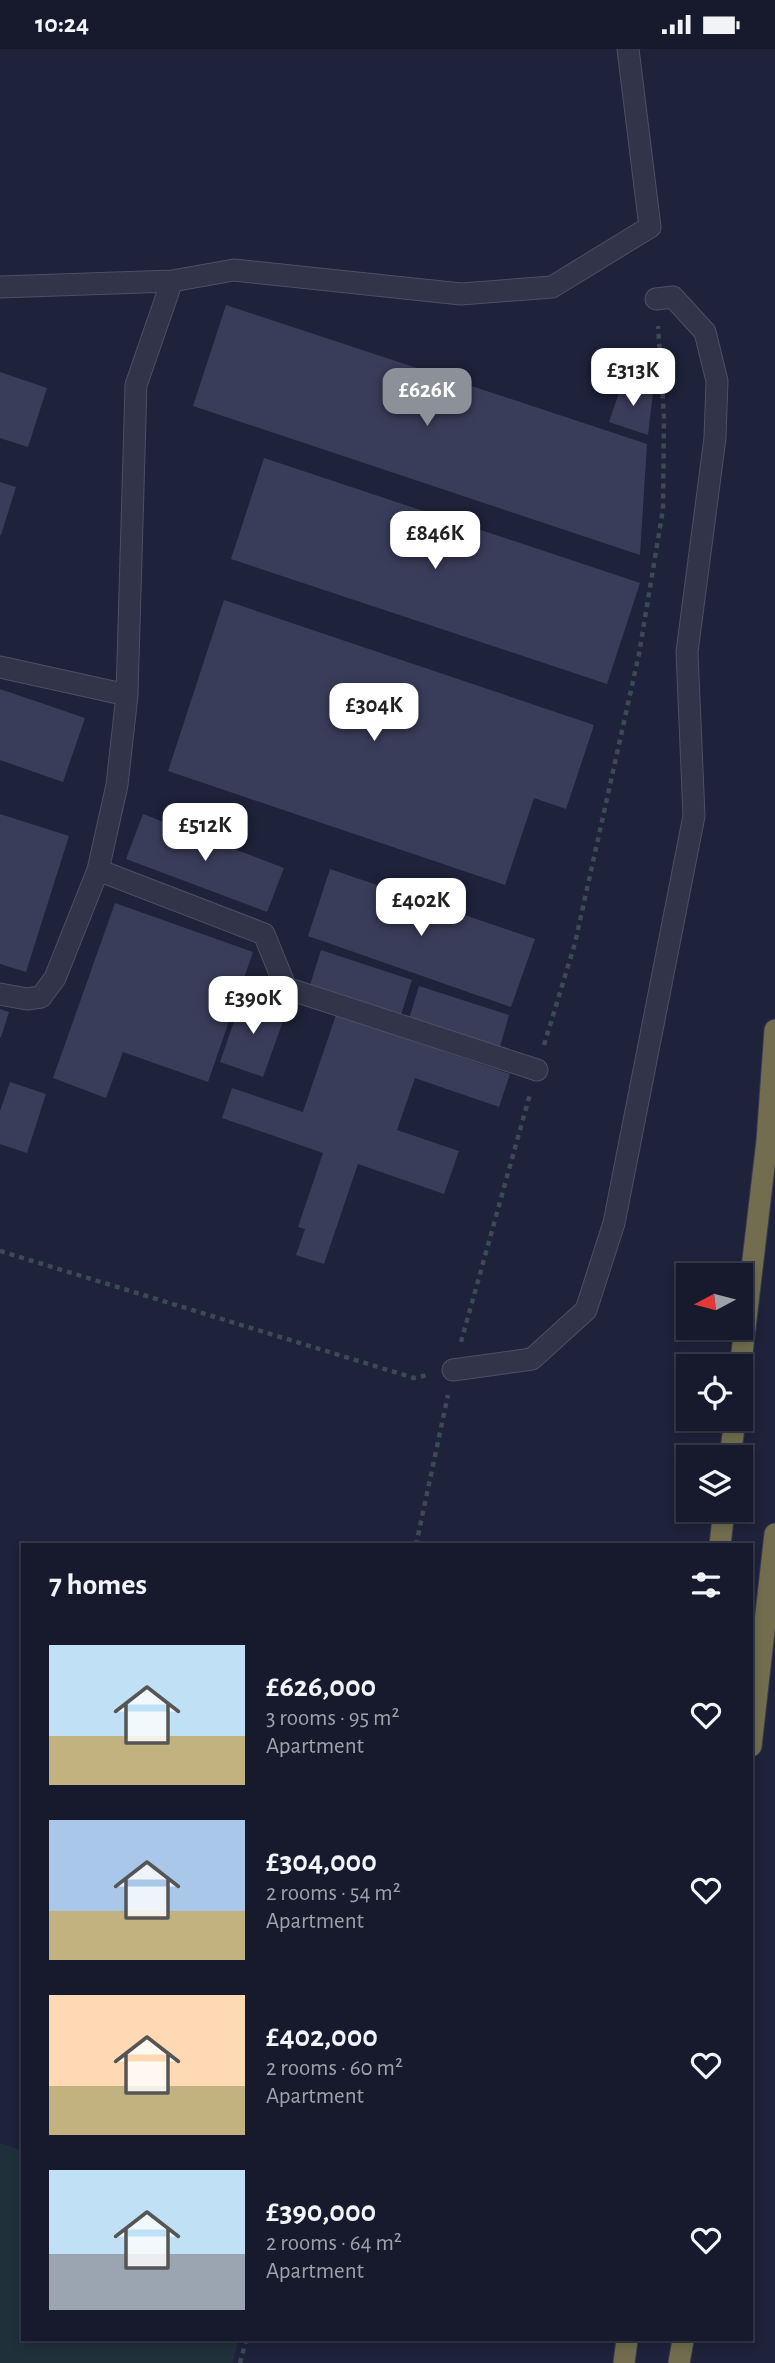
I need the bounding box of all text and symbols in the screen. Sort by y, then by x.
text: 10:24 [35,11,89,37]
pin: £313K [584,349,682,408]
text: £313K [607,359,659,382]
pin: £626K [378,369,476,428]
text: £626K [399,379,455,402]
pin: £846K [386,511,484,571]
text: £846K [406,522,464,545]
pin: £304K [325,683,423,743]
text: £304K [345,694,403,717]
pin: £512K [156,803,254,863]
text: £512K [179,814,231,837]
pin: £402K [372,879,470,938]
text: £402K [392,889,450,912]
pin: £390K [204,977,302,1036]
text: £390K [225,987,281,1010]
north arrow [676,1263,752,1341]
map controls [676,1263,753,1522]
button: locate [676,1354,753,1431]
button: layers [676,1445,753,1522]
icon: filters [687,1566,725,1604]
text: 7 homes [49,1570,147,1600]
text: £626,000 [266,1672,376,1702]
icon: home [105,1673,189,1757]
icon: heart [687,1696,725,1734]
text: 3 rooms · 95 m² [266,1707,399,1730]
text: Apartment [266,1735,364,1758]
text: £304,000 [266,1847,377,1877]
icon: home [105,1848,189,1932]
icon: heart [687,1871,725,1909]
text: 2 rooms · 54 m² [266,1882,401,1905]
text: Apartment [266,1910,364,1933]
text: £402,000 [266,2022,378,2052]
icon: home [105,2023,189,2107]
icon: heart [687,2046,725,2084]
text: 2 rooms · 60 m² [266,2057,403,2080]
text: Apartment [266,2085,364,2108]
text: £390,000 [266,2197,376,2227]
icon: home [105,2198,189,2282]
icon: heart [687,2221,725,2259]
text: 2 rooms · 64 m² [266,2232,402,2255]
text: Apartment [266,2260,364,2283]

